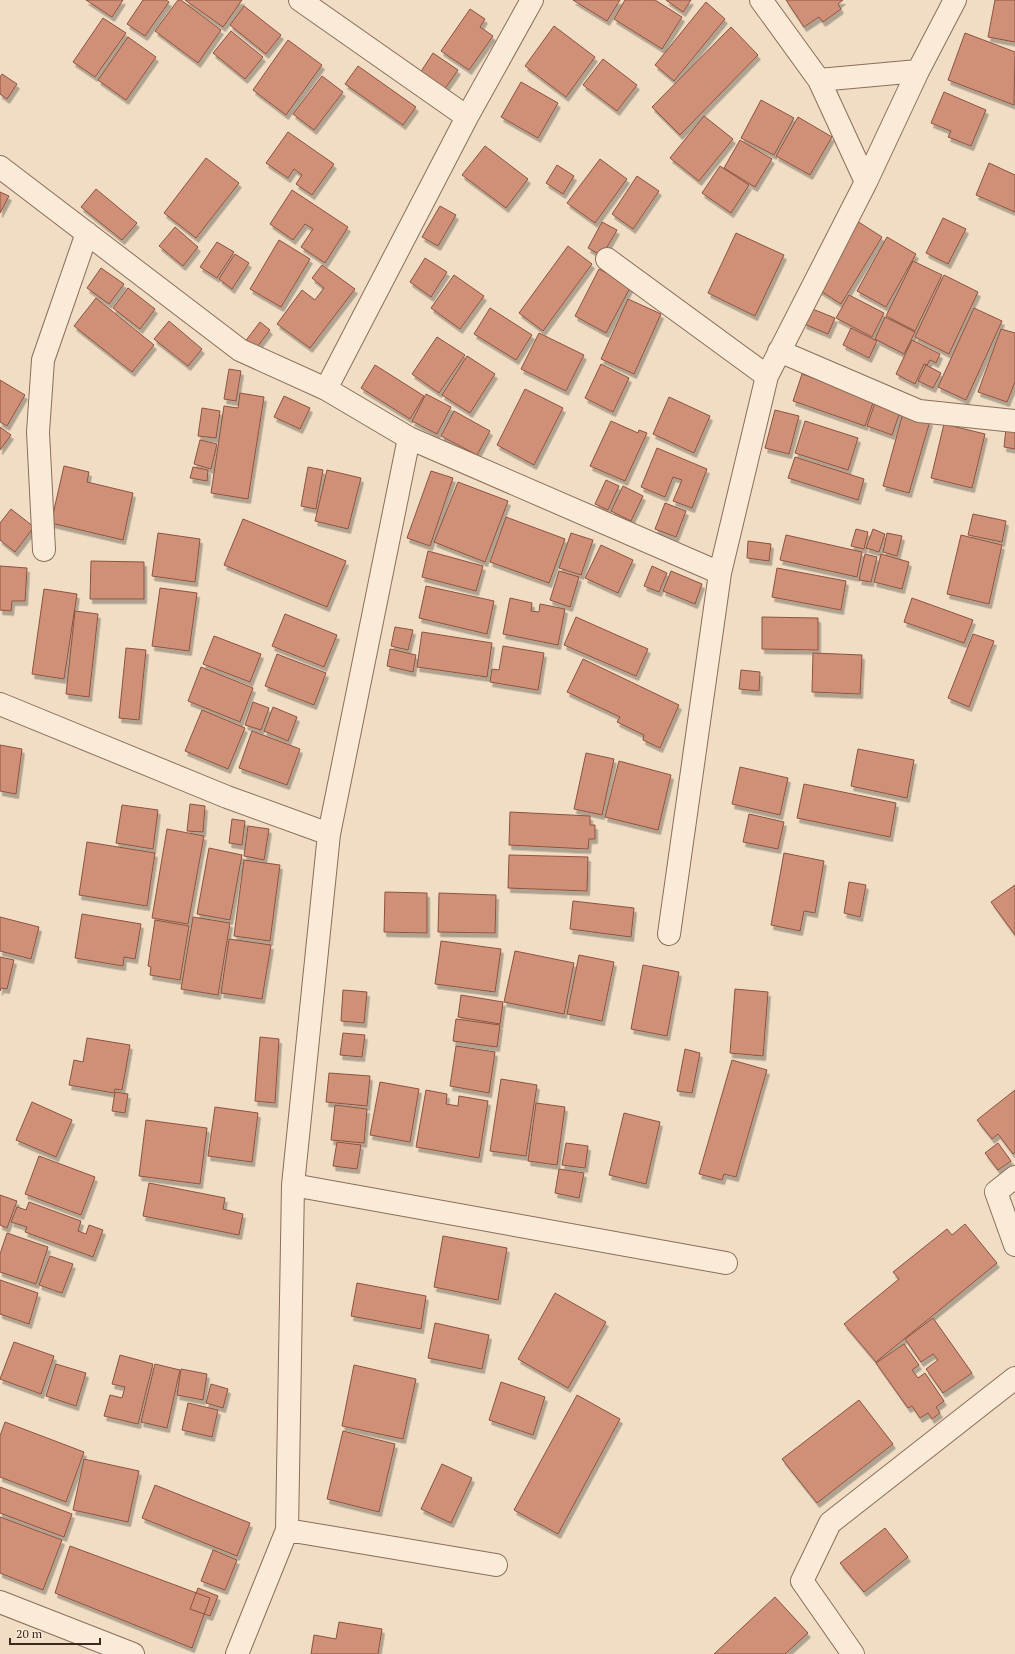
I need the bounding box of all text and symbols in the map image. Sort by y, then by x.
scale bar [10,1620,100,1646]
text: 20 m [16,1626,43,1641]

